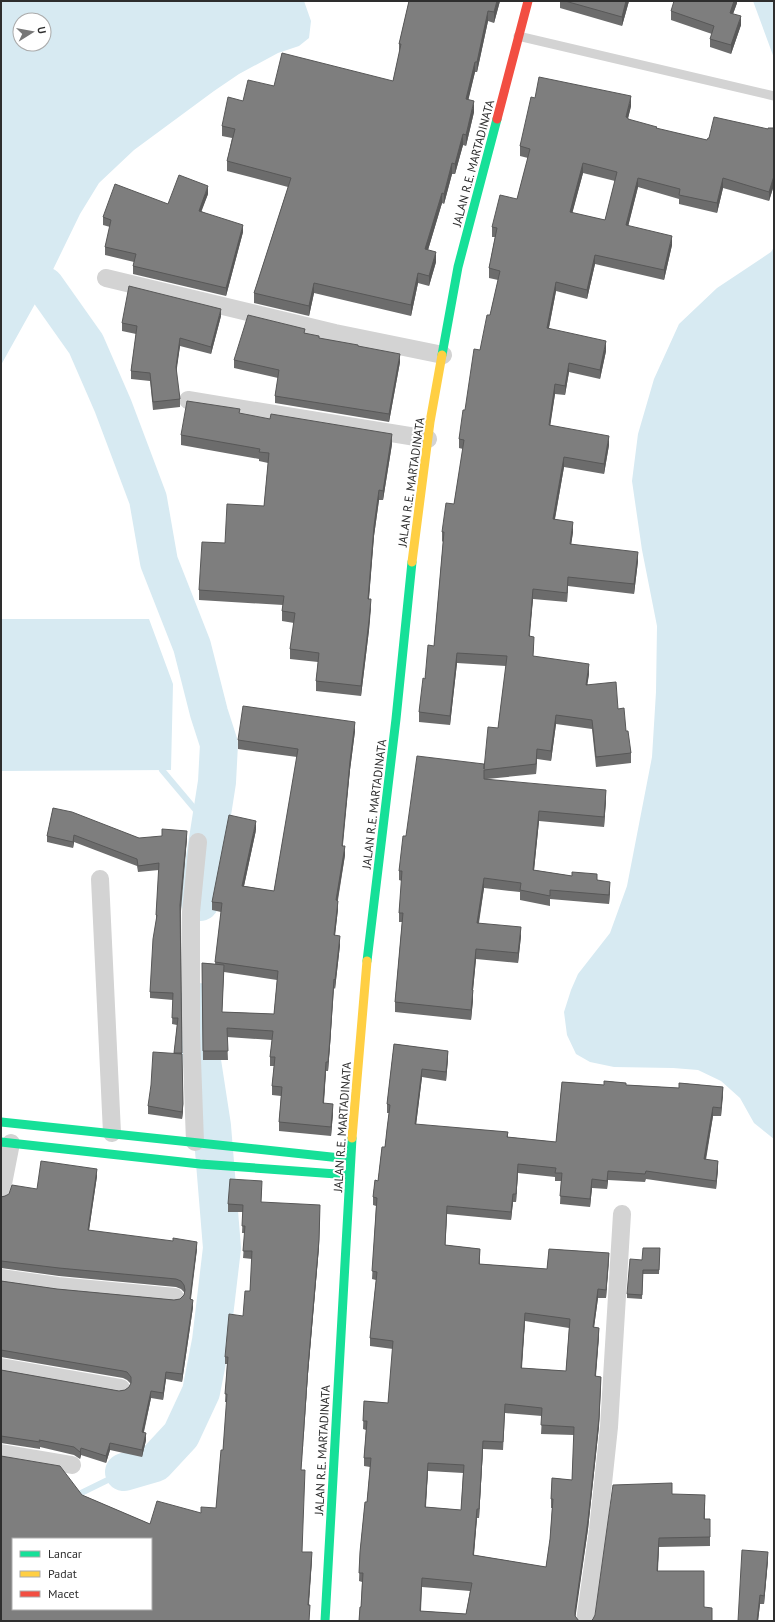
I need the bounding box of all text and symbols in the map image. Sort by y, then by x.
north arrow [12,12,52,52]
text: U [34,25,49,35]
street label: JALAN R.E. MARTADINATA [449,98,497,229]
street label: JALAN R.E. MARTADINATA [394,416,427,549]
street label: JALAN R.E. MARTADINATA [358,738,389,871]
street label: JALAN R.E. MARTADINATA [330,1061,354,1194]
street label: JALAN R.E. MARTADINATA [311,1385,333,1516]
legend [12,1538,152,1610]
text: Lancar [48,1546,82,1561]
text: Padat [48,1566,77,1581]
text: Macet [48,1586,79,1601]

